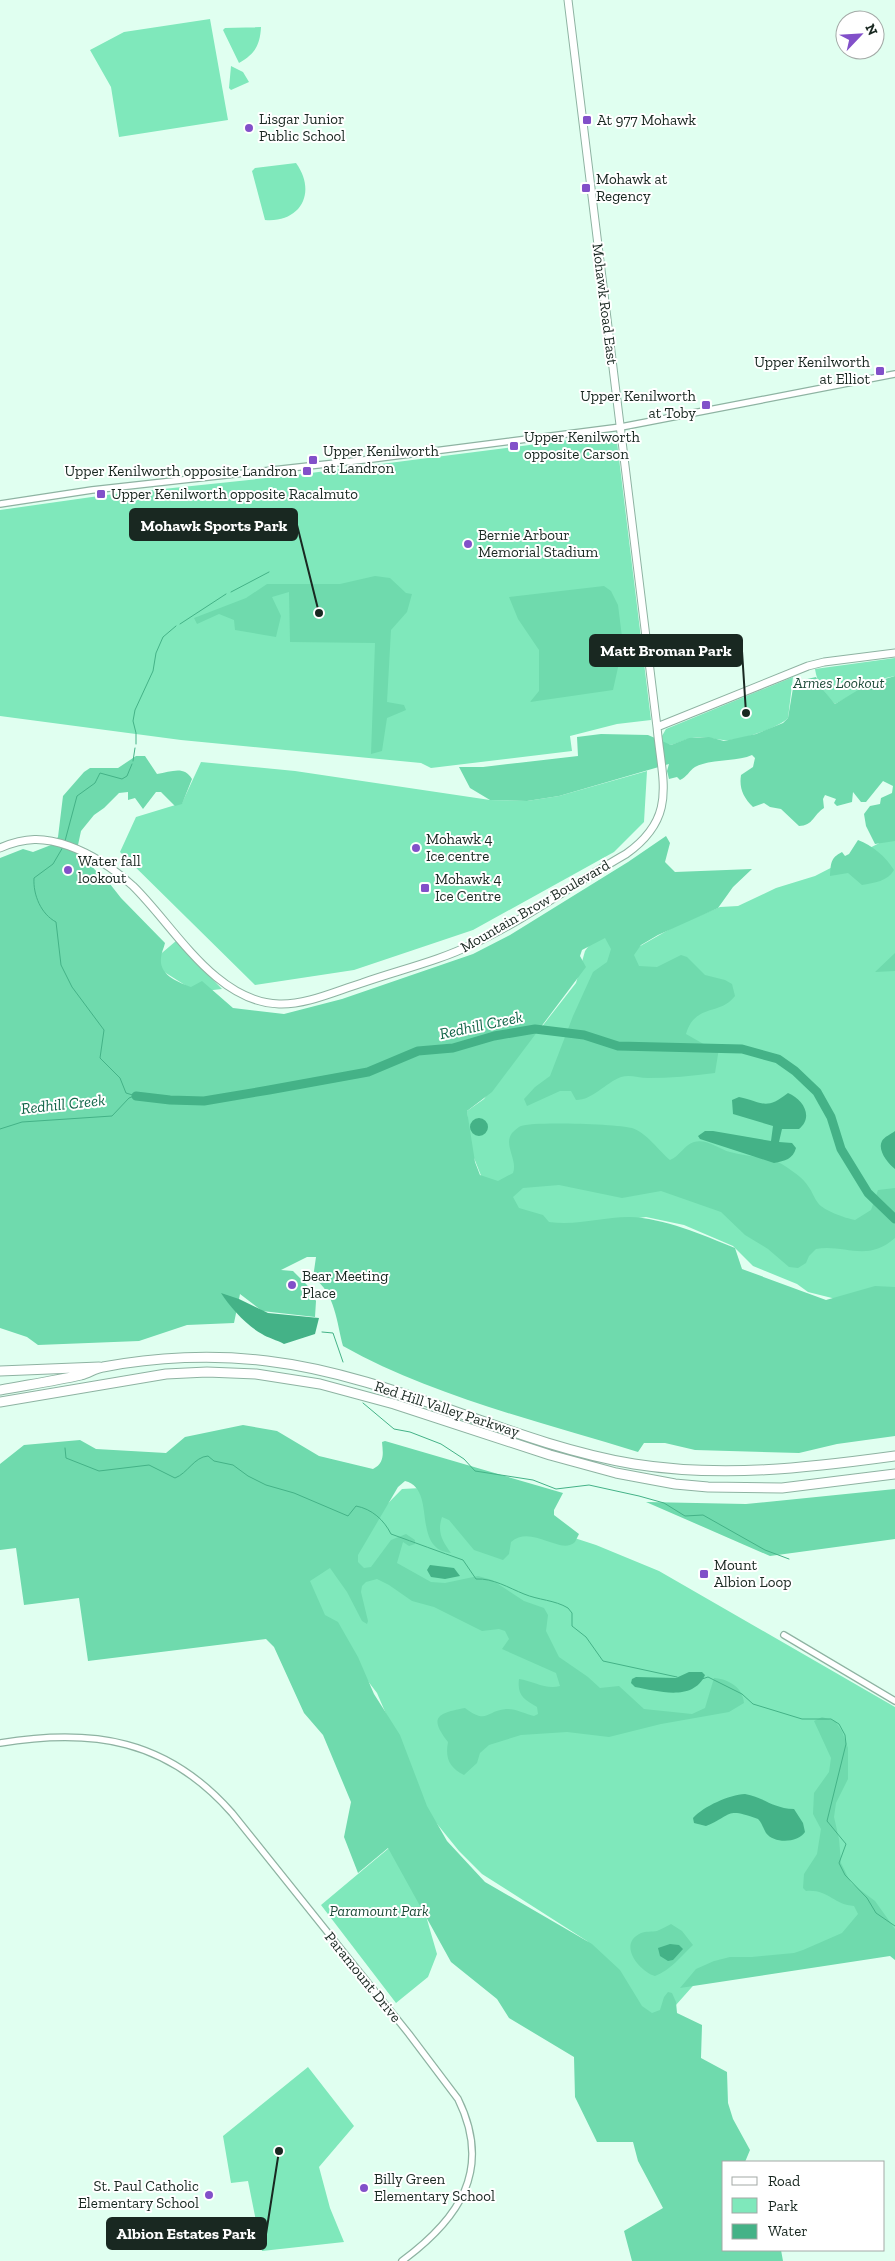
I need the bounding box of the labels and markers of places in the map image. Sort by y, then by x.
place label: Lisgar Junior Public School [259,110,345,145]
place label: At 977 Mohawk [597,111,696,129]
marker: At 977 Mohawk [581,114,593,126]
marker: Lisgar Junior Public School [243,122,255,134]
place label: Mohawk at Regency [596,170,668,205]
marker: Mohawk at Regency [580,182,592,194]
place label: Upper Kenilworth at Elliot [754,353,871,388]
marker: Upper Kenilworth at Elliot [874,365,886,377]
place label: Upper Kenilworth at Toby [580,387,697,422]
marker: Upper Kenilworth at Toby [700,399,712,411]
place label: Upper Kenilworth opposite Carson [524,428,640,463]
marker: Upper Kenilworth opposite Carson [508,440,520,452]
place label: Upper Kenilworth at Landron [323,442,439,477]
marker: Upper Kenilworth at Landron [307,454,319,466]
place label: Upper Kenilworth opposite Landron [64,462,297,480]
marker: Upper Kenilworth opposite Landron [301,465,313,477]
place label: Upper Kenilworth opposite Racalmuto [111,485,358,503]
marker: Upper Kenilworth opposite Racalmuto [95,488,107,500]
callout: Mohawk Sports Park [130,509,297,540]
place label: Bernie Arbour Memorial Stadium [478,526,598,561]
marker: Bernie Arbour Memorial Stadium [462,538,474,550]
callout: Matt Broman Park [590,635,742,666]
place label: Mohawk 4 Ice centre [426,830,493,865]
marker: Mohawk 4 Ice centre [410,842,422,854]
place label: Water fall lookout [78,852,141,887]
marker: Water fall lookout [62,864,74,876]
place label: Mohawk 4 Ice Centre [435,870,502,905]
marker: Mohawk 4 Ice Centre [419,882,431,894]
place label: Bear Meeting Place [302,1267,388,1302]
marker: Bear Meeting Place [286,1279,298,1291]
place label: Mount Albion Loop [714,1556,791,1591]
marker: Mount Albion Loop [698,1568,710,1580]
place label: Billy Green Elementary School [374,2170,495,2205]
place label: St. Paul Catholic Elementary School [78,2177,199,2212]
marker: Billy Green Elementary School [358,2182,370,2194]
marker: St. Paul Catholic Elementary School [203,2189,215,2201]
callout: Albion Estates Park [107,2218,266,2249]

